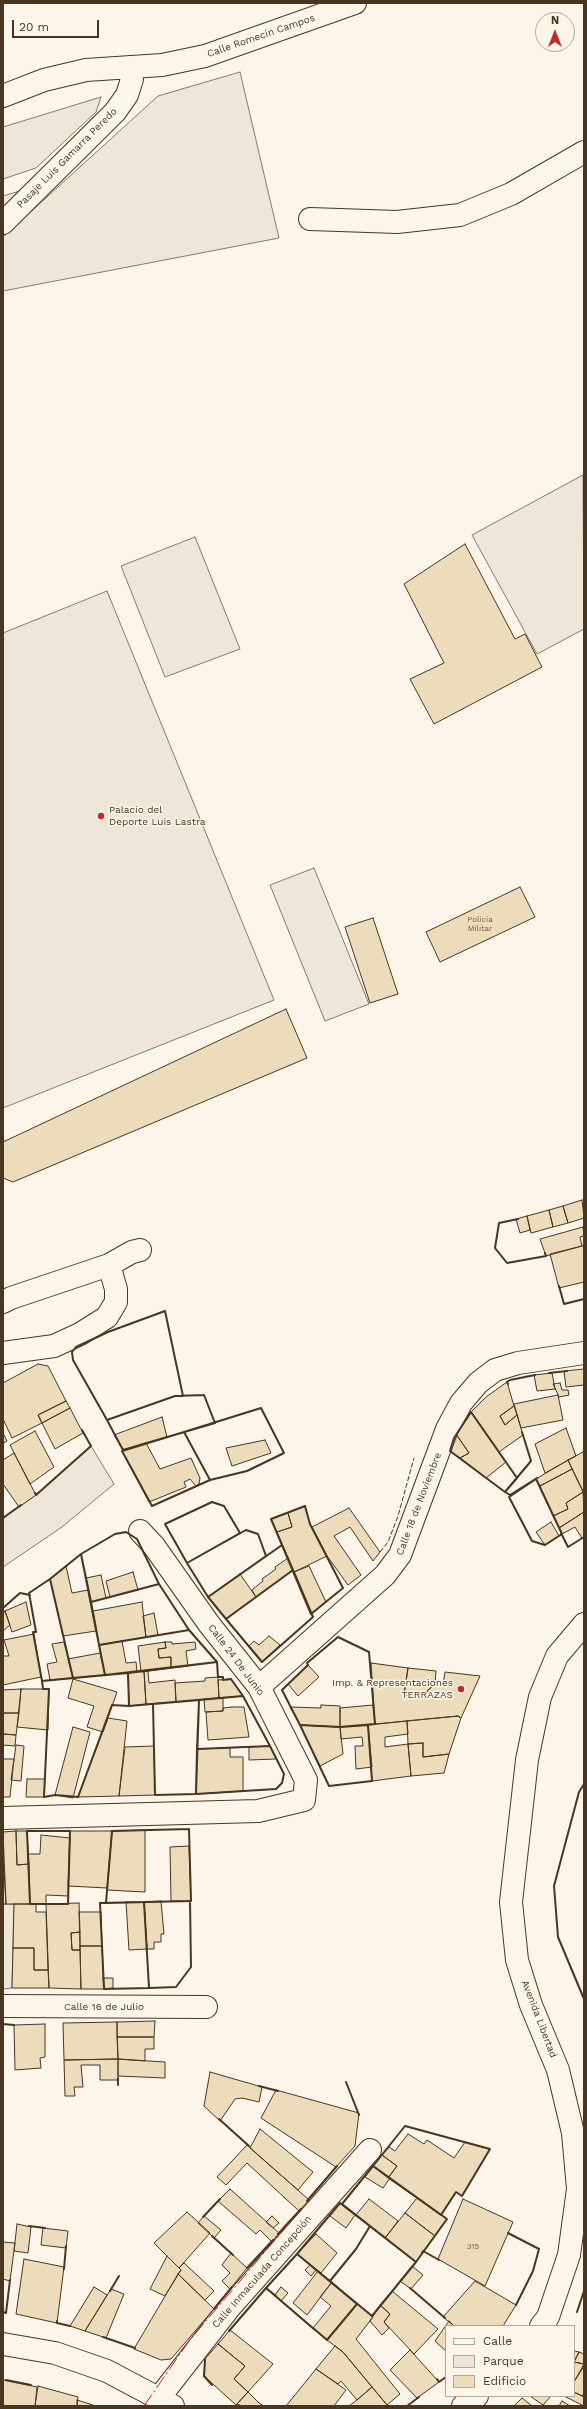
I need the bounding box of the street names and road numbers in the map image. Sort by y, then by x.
street label: Calle Romecín Campos [206,12,316,60]
street label: Pasaje Luis Gamarra Peredo [14,105,120,211]
street label: Calle 18 de Noviembre [394,1451,444,1557]
street label: Calle 24 De Junio [205,1622,267,1698]
street label: Avenida Libertad [519,1979,559,2059]
street label: Calle 16 de Julio [64,2001,144,2013]
street label: Calle Inmaculada Concepción [210,2213,314,2331]

